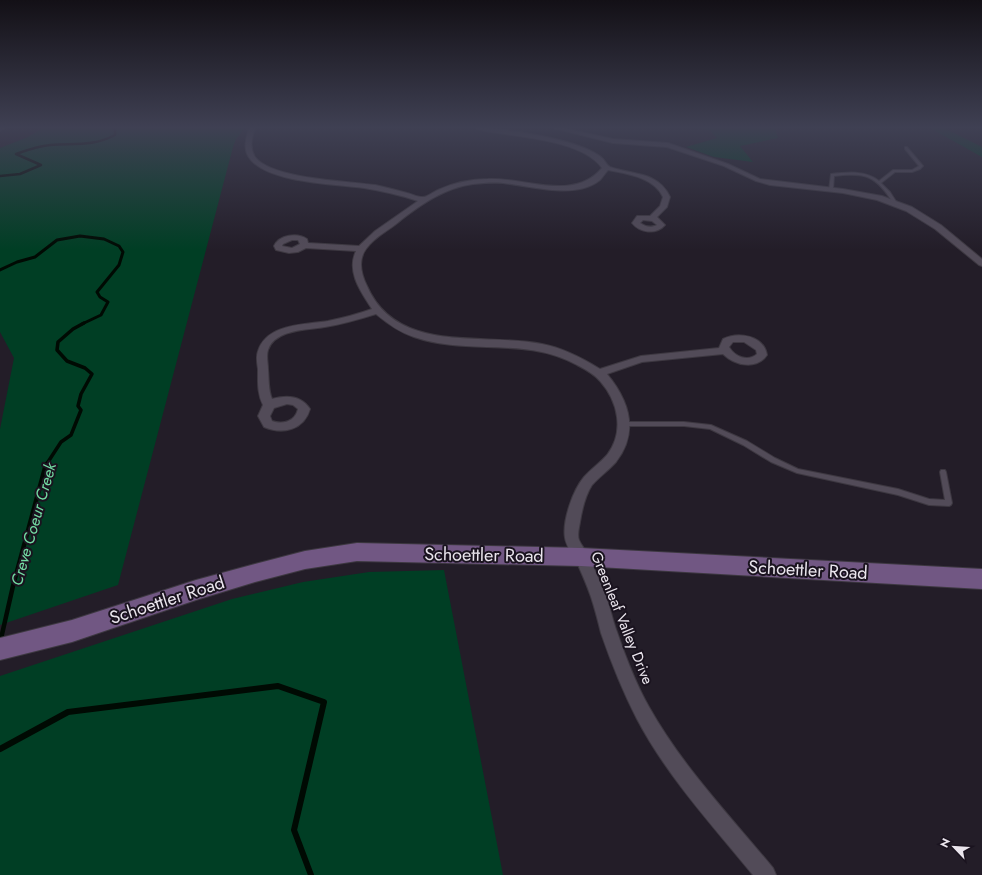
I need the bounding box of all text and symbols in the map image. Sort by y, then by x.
water label: Creve Coeur Creek [5,459,62,588]
street label: Schoettler Road [424,541,544,569]
street label: Greenleaf Valley Drive [585,548,659,688]
street label: Schoettler Road [748,554,868,586]
street label: Schoettler Road [106,569,228,631]
north arrow [934,827,974,867]
text: N [936,835,954,850]

